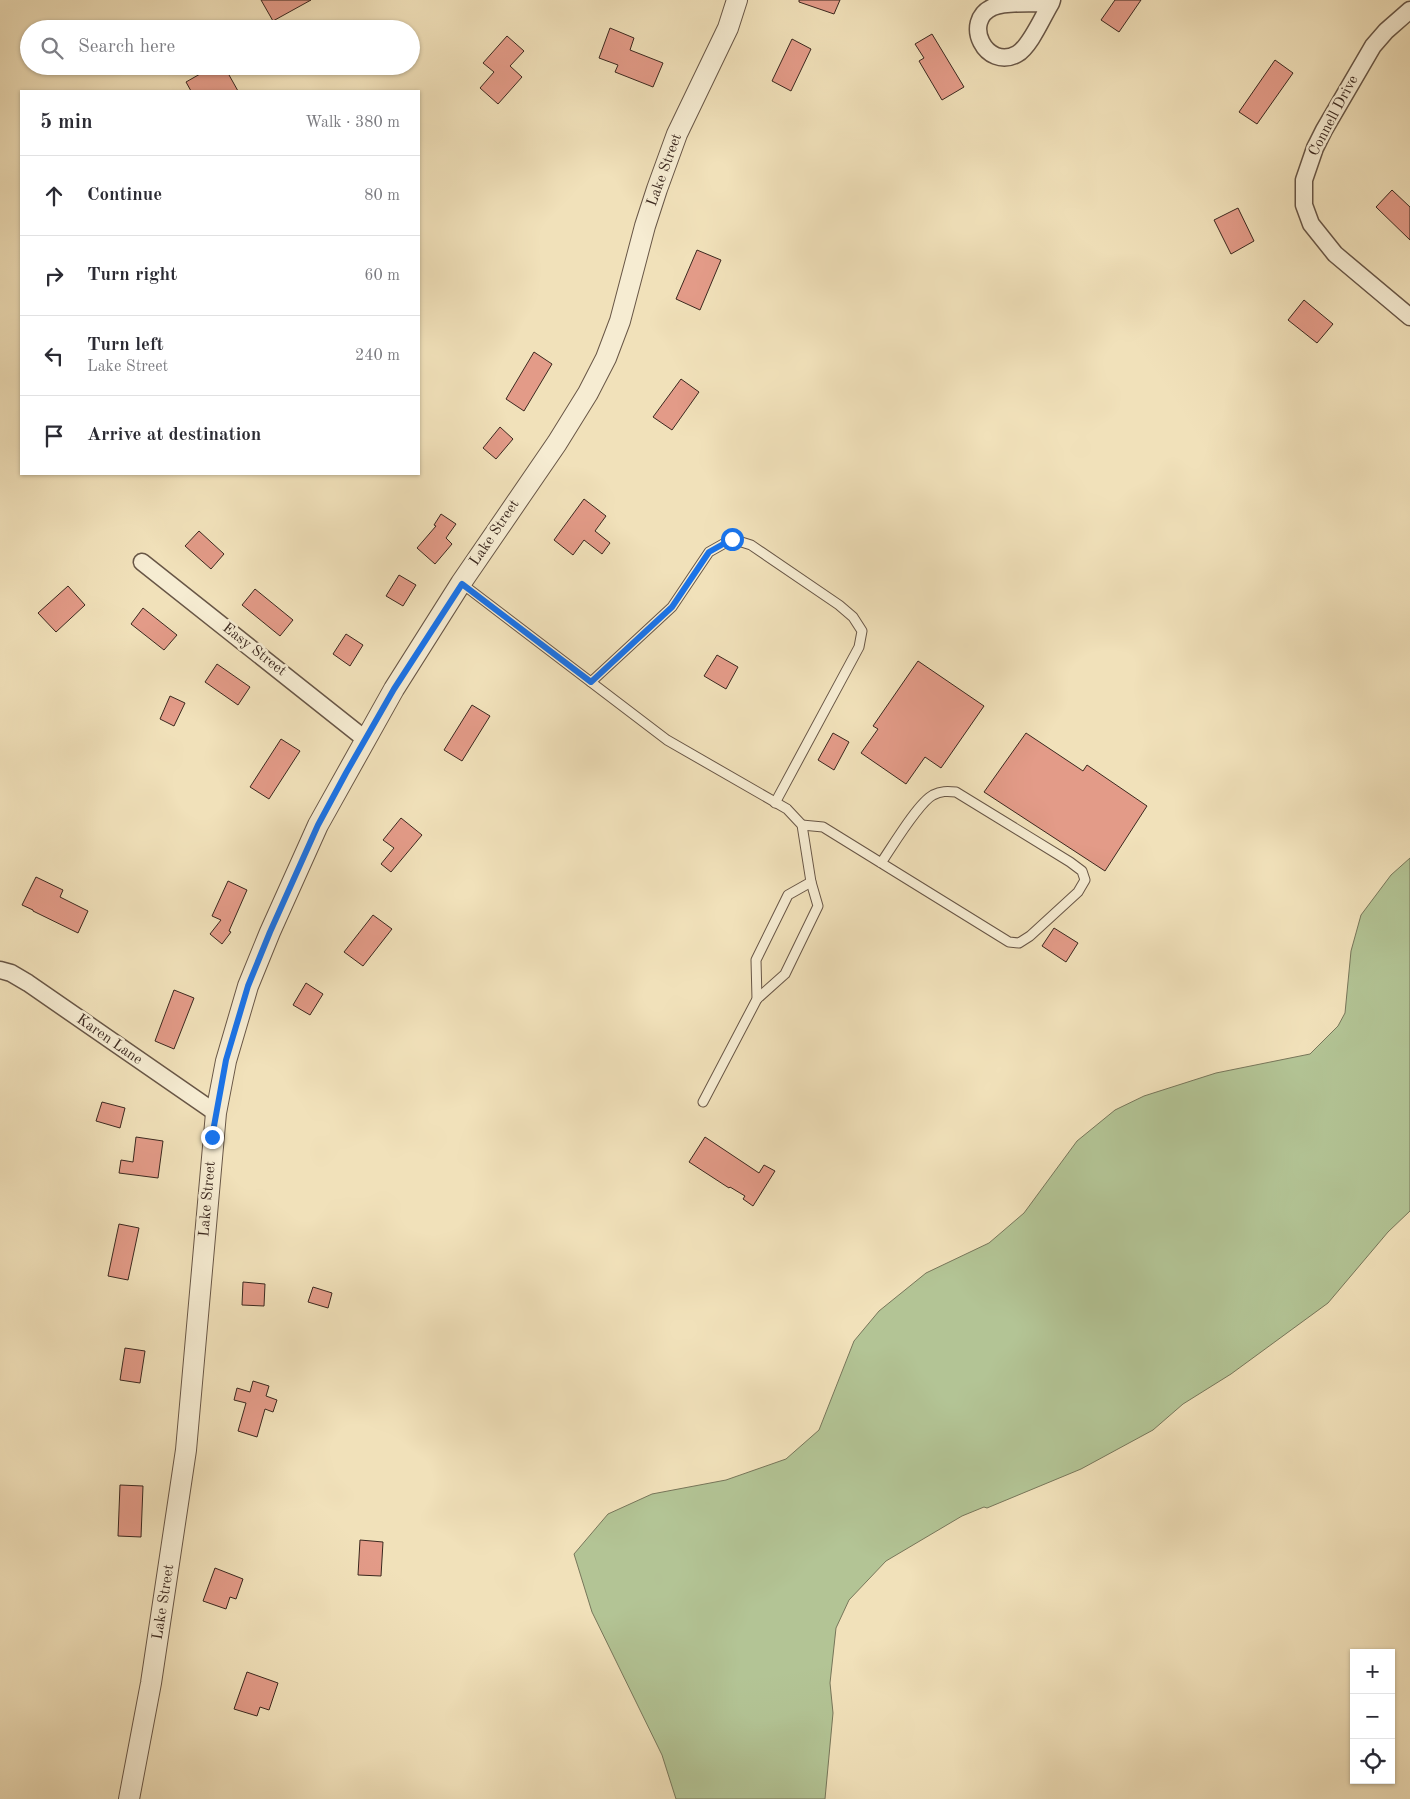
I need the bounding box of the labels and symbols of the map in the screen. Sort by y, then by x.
street label: Connell Drive [1307,73,1362,159]
street label: Lake Street [645,132,685,208]
street label: Lake Street [467,497,523,569]
route start [721,528,744,551]
street label: Easy Street [219,621,289,679]
street label: Karen Lane [73,1012,145,1068]
route end [201,1126,224,1149]
street label: Lake Street [197,1160,219,1238]
street label: Lake Street [151,1563,177,1641]

